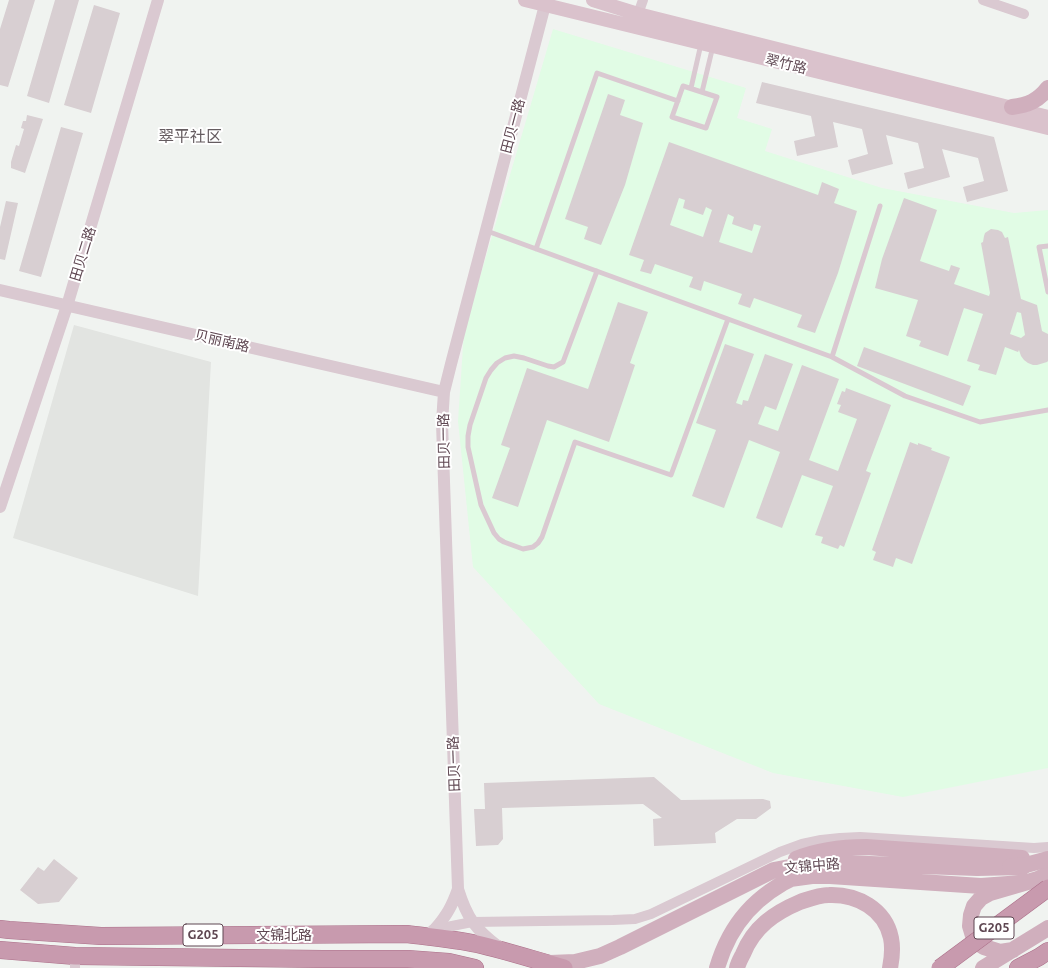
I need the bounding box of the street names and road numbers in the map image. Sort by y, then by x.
street label: 翠竹路 [764,51,808,77]
street label: 田贝一路 [498,97,528,155]
street label: 田贝二路 [67,225,99,283]
street label: 贝丽南路 [193,327,251,355]
street label: 田贝一路 [435,413,453,469]
street label: 田贝一路 [445,736,463,792]
street label: 文锦中路 [783,855,841,877]
road number: G205 [974,917,1014,939]
road number: G205 [183,924,223,946]
street label: 文锦北路 [256,927,312,943]

